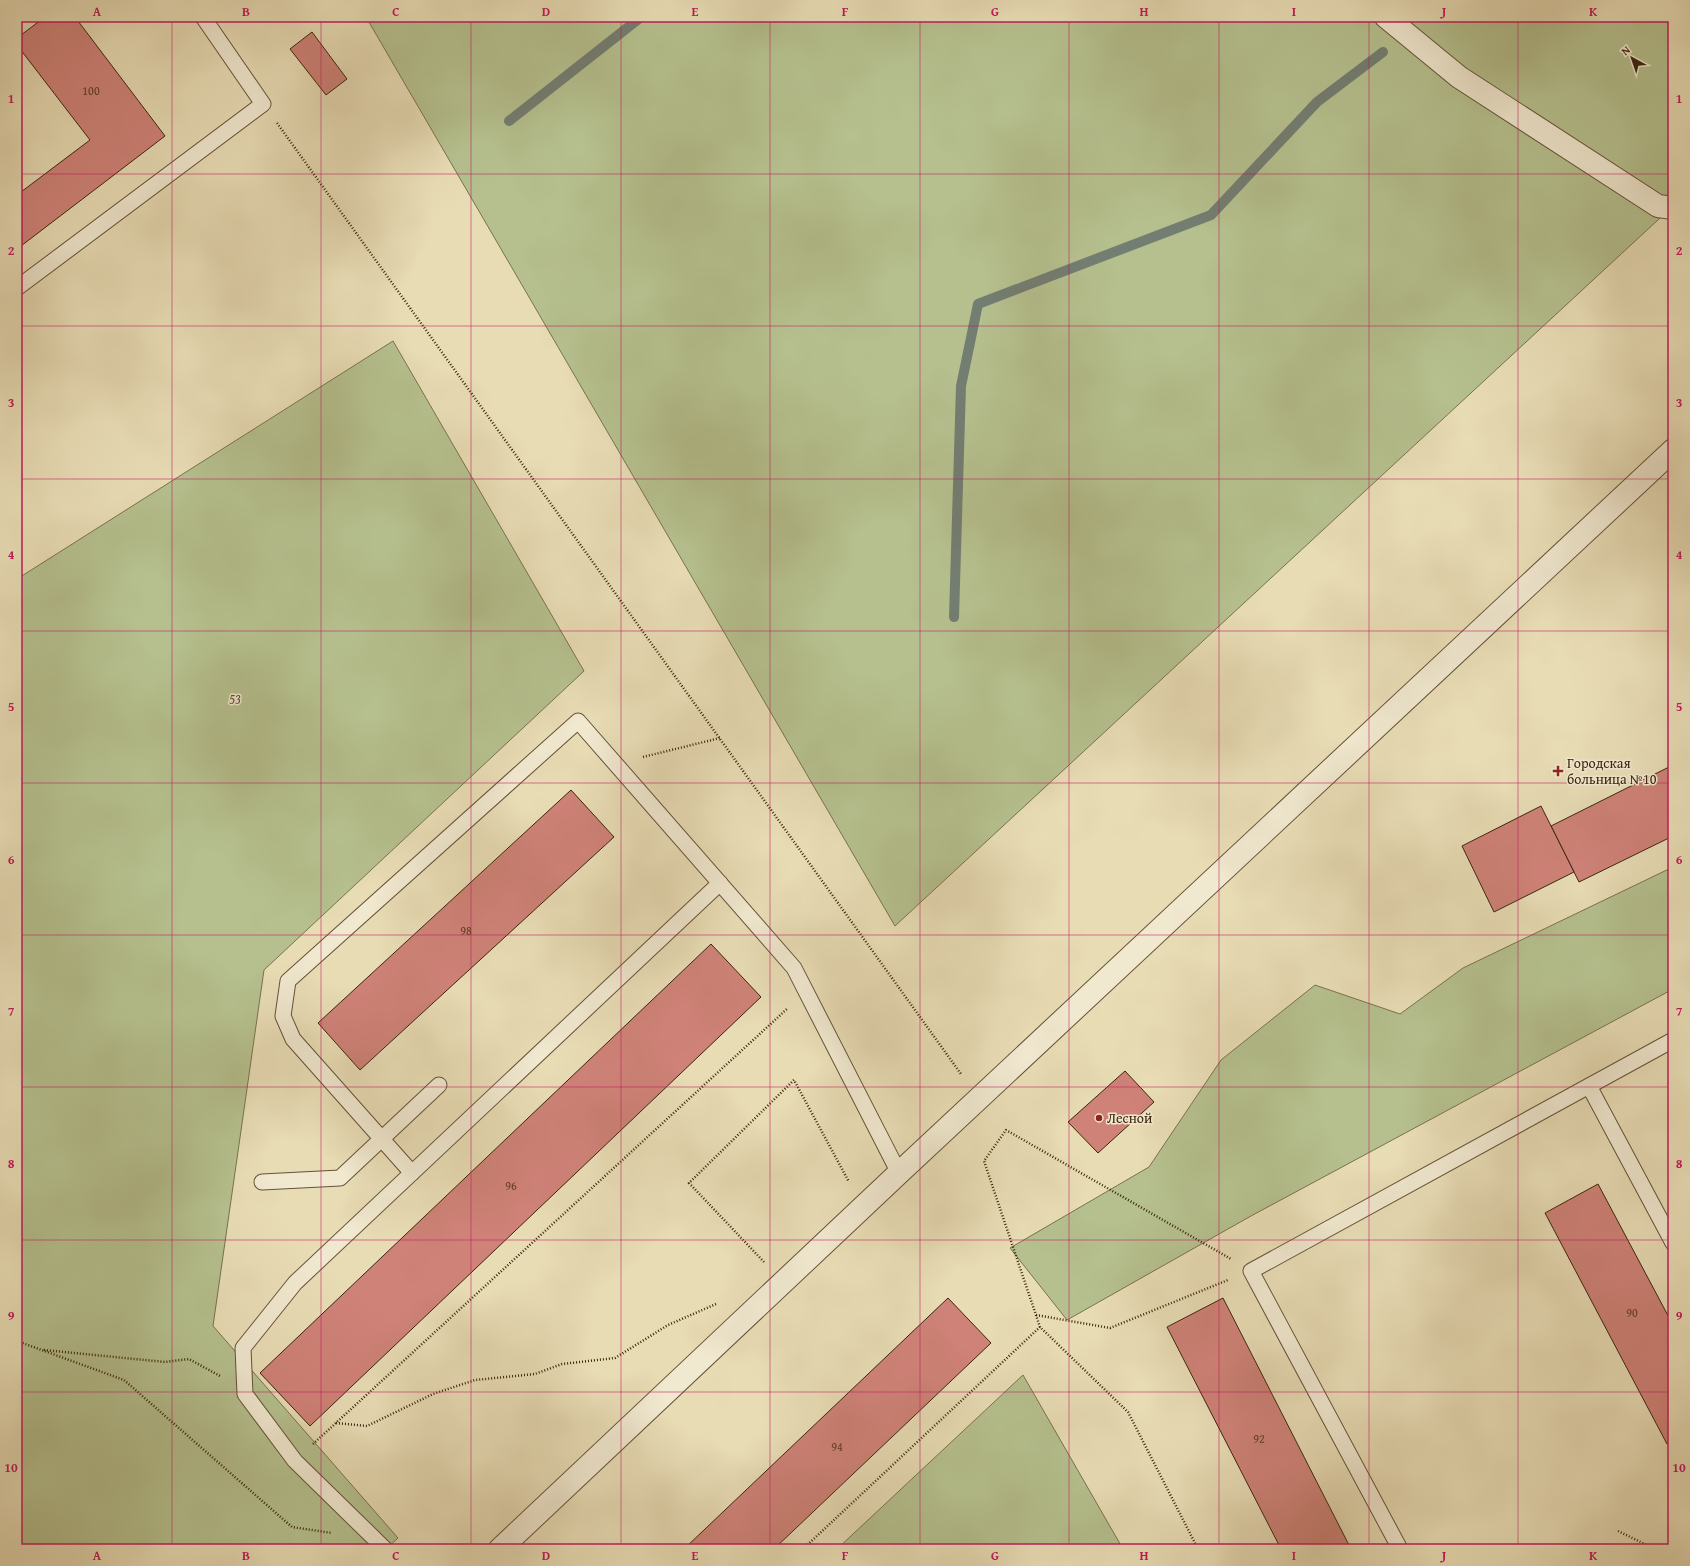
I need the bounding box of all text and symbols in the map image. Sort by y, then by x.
text: A [93,2,102,21]
text: B [242,2,250,21]
text: C [392,2,400,21]
text: D [542,2,550,21]
text: E [692,2,699,21]
text: F [842,2,849,21]
text: G [991,2,999,21]
text: H [1139,2,1149,21]
text: I [1292,2,1296,21]
text: J [1440,2,1447,21]
text: K [1589,2,1598,21]
north arrow [1612,38,1652,78]
text: N [1618,41,1634,59]
house number: 100 [82,82,100,99]
text: 1 [8,89,14,108]
text: 1 [1676,89,1682,108]
text: 2 [8,241,15,260]
text: 2 [1676,241,1683,260]
text: 3 [8,393,14,412]
text: 3 [1676,393,1682,412]
text: 4 [8,545,15,564]
text: 4 [1676,545,1683,564]
park label: 53 [229,689,241,709]
text: 5 [8,697,15,716]
text: 5 [1676,697,1683,716]
place label: Городская больница №10 [1567,753,1657,789]
marker: Городская больница №10 [1552,765,1564,777]
text: 6 [8,850,15,869]
text: 6 [1676,850,1683,869]
house number: 98 [460,922,472,939]
text: 7 [8,1002,15,1021]
text: 7 [1676,1002,1683,1021]
place label: Лесной [1107,1108,1152,1128]
marker: Лесной [1094,1113,1104,1123]
text: 8 [8,1154,15,1173]
text: 8 [1676,1154,1683,1173]
house number: 96 [505,1177,517,1194]
house number: 90 [1626,1304,1638,1321]
text: 9 [8,1306,15,1325]
text: 9 [1676,1306,1683,1325]
house number: 92 [1253,1430,1265,1447]
house number: 94 [831,1438,843,1455]
text: 10 [4,1458,18,1477]
text: 10 [1672,1458,1686,1477]
text: A [93,1546,102,1565]
text: B [242,1546,250,1565]
text: C [392,1546,400,1565]
text: D [542,1546,550,1565]
text: E [692,1546,699,1565]
text: F [842,1546,849,1565]
text: G [991,1546,999,1565]
text: H [1139,1546,1149,1565]
text: I [1292,1546,1296,1565]
text: J [1440,1546,1447,1565]
text: K [1589,1546,1598,1565]

